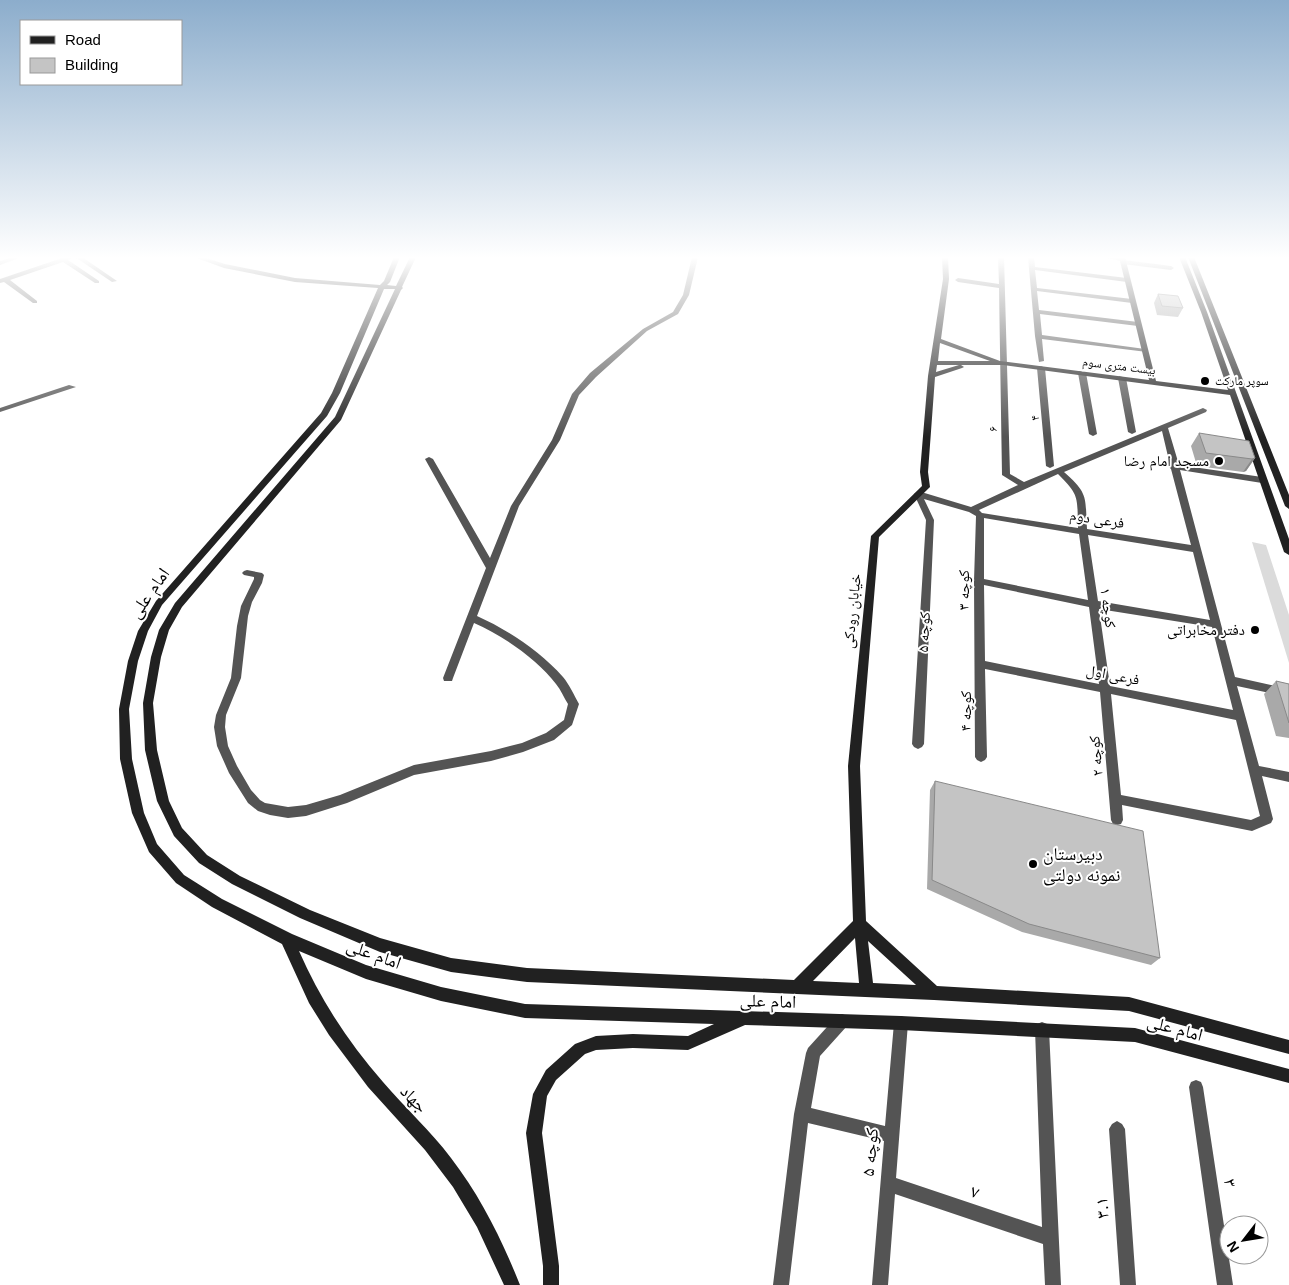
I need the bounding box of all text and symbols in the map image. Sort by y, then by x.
legend [20,20,182,85]
text: Road [65,31,101,48]
text: Building [65,56,118,73]
street label: بیست متری سوم [1082,355,1156,378]
place label: سوپر مارکت [1215,374,1269,388]
marker: سوپر مارکت [1199,375,1211,387]
street label: ۴ [1028,415,1042,421]
street label: ۶ [986,426,1000,432]
place label: مسجد امام رضا [1124,452,1209,471]
marker: مسجد امام رضا [1213,455,1225,467]
street label: فرعی دوم [1068,506,1126,533]
street label: امام علی [125,564,175,623]
street label: کوچه ۳ [955,570,973,610]
street label: خیابان رودکی [839,572,866,649]
street label: کوچه ۱ [1096,587,1120,629]
street label: کوچه ۵ [914,611,934,653]
place label: دفتر مخابراتی [1167,621,1245,640]
marker: دفتر مخابراتی [1249,624,1261,636]
street label: فرعی اول [1085,661,1141,690]
street label: کوچه ۴ [957,691,975,731]
street label: کوچه ۲ [1085,735,1107,777]
place label: دبیرستان نمونه دولتی [1043,844,1120,886]
marker: دبیرستان نمونه دولتی [1027,858,1039,870]
street label: امام علی [343,935,404,975]
street label: امام علی [739,990,797,1014]
street label: امام علی [1145,1011,1205,1047]
street label: جهاد [396,1081,432,1117]
street label: کوچه ۵ [858,1126,883,1177]
street label: ۳ [1220,1178,1240,1188]
street label: ۷ [968,1181,982,1203]
street label: ۳.۱ [1091,1197,1113,1219]
north arrow [1219,1215,1269,1265]
text: N [1223,1238,1242,1255]

